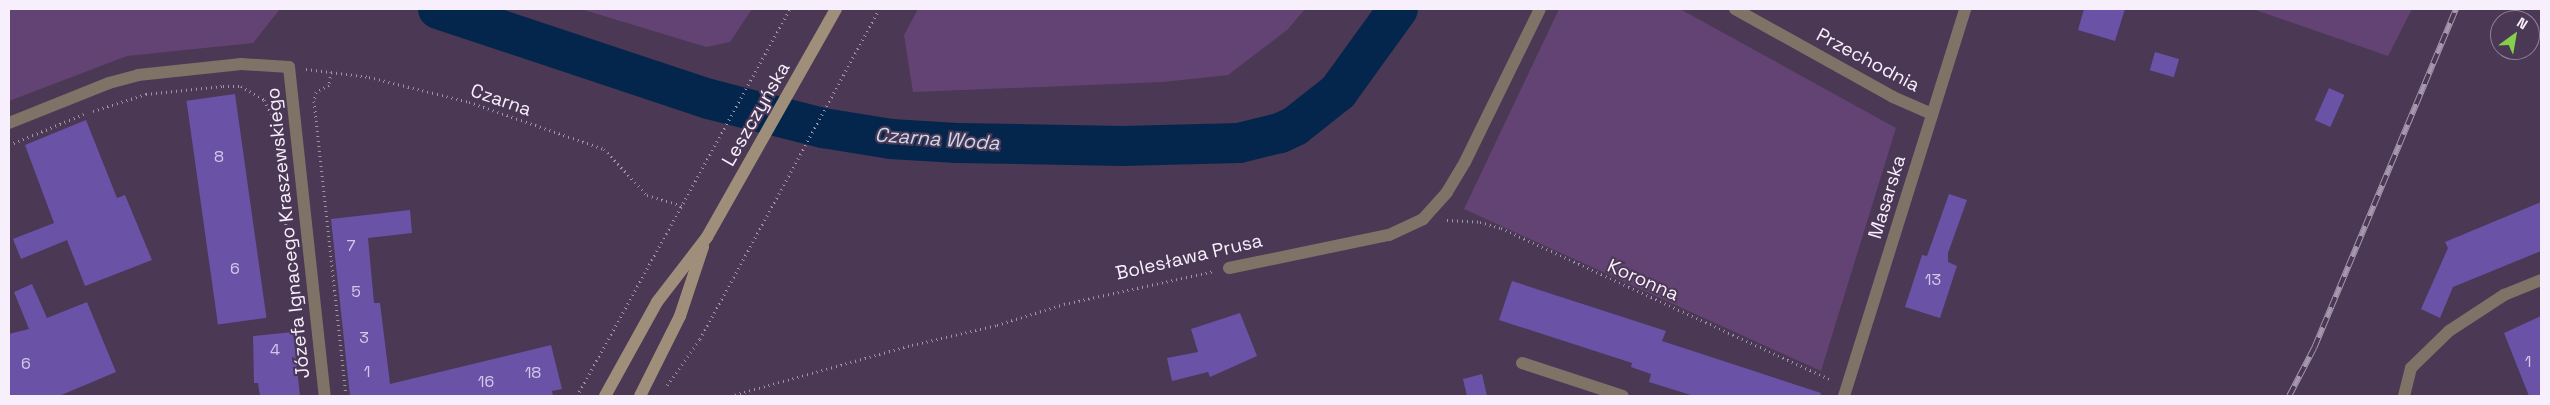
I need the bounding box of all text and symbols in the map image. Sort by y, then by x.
north arrow [2490,10,2540,60]
text: N [2514,13,2531,33]
street label: Przechodnia [1813,23,1923,97]
street label: Leszczyńska [717,58,795,170]
street label: Czarna [468,79,534,121]
street label: Józefa Ignacego Kraszewskiego [261,86,315,380]
water label: Czarna Woda [874,123,1000,155]
house number: 8 [214,147,224,167]
street label: Masarska [1864,153,1910,241]
street label: Bolesława Prusa [1113,229,1265,285]
house number: 7 [346,236,356,256]
street label: Koronna [1604,254,1682,306]
house number: 6 [230,259,240,279]
house number: 13 [1925,270,1941,290]
house number: 5 [351,282,361,302]
house number: 3 [359,328,369,348]
house number: 4 [270,340,280,360]
house number: 1 [2525,352,2531,372]
house number: 6 [21,354,31,374]
house number: 1 [364,362,370,382]
house number: 18 [525,363,541,383]
house number: 16 [478,372,494,392]

